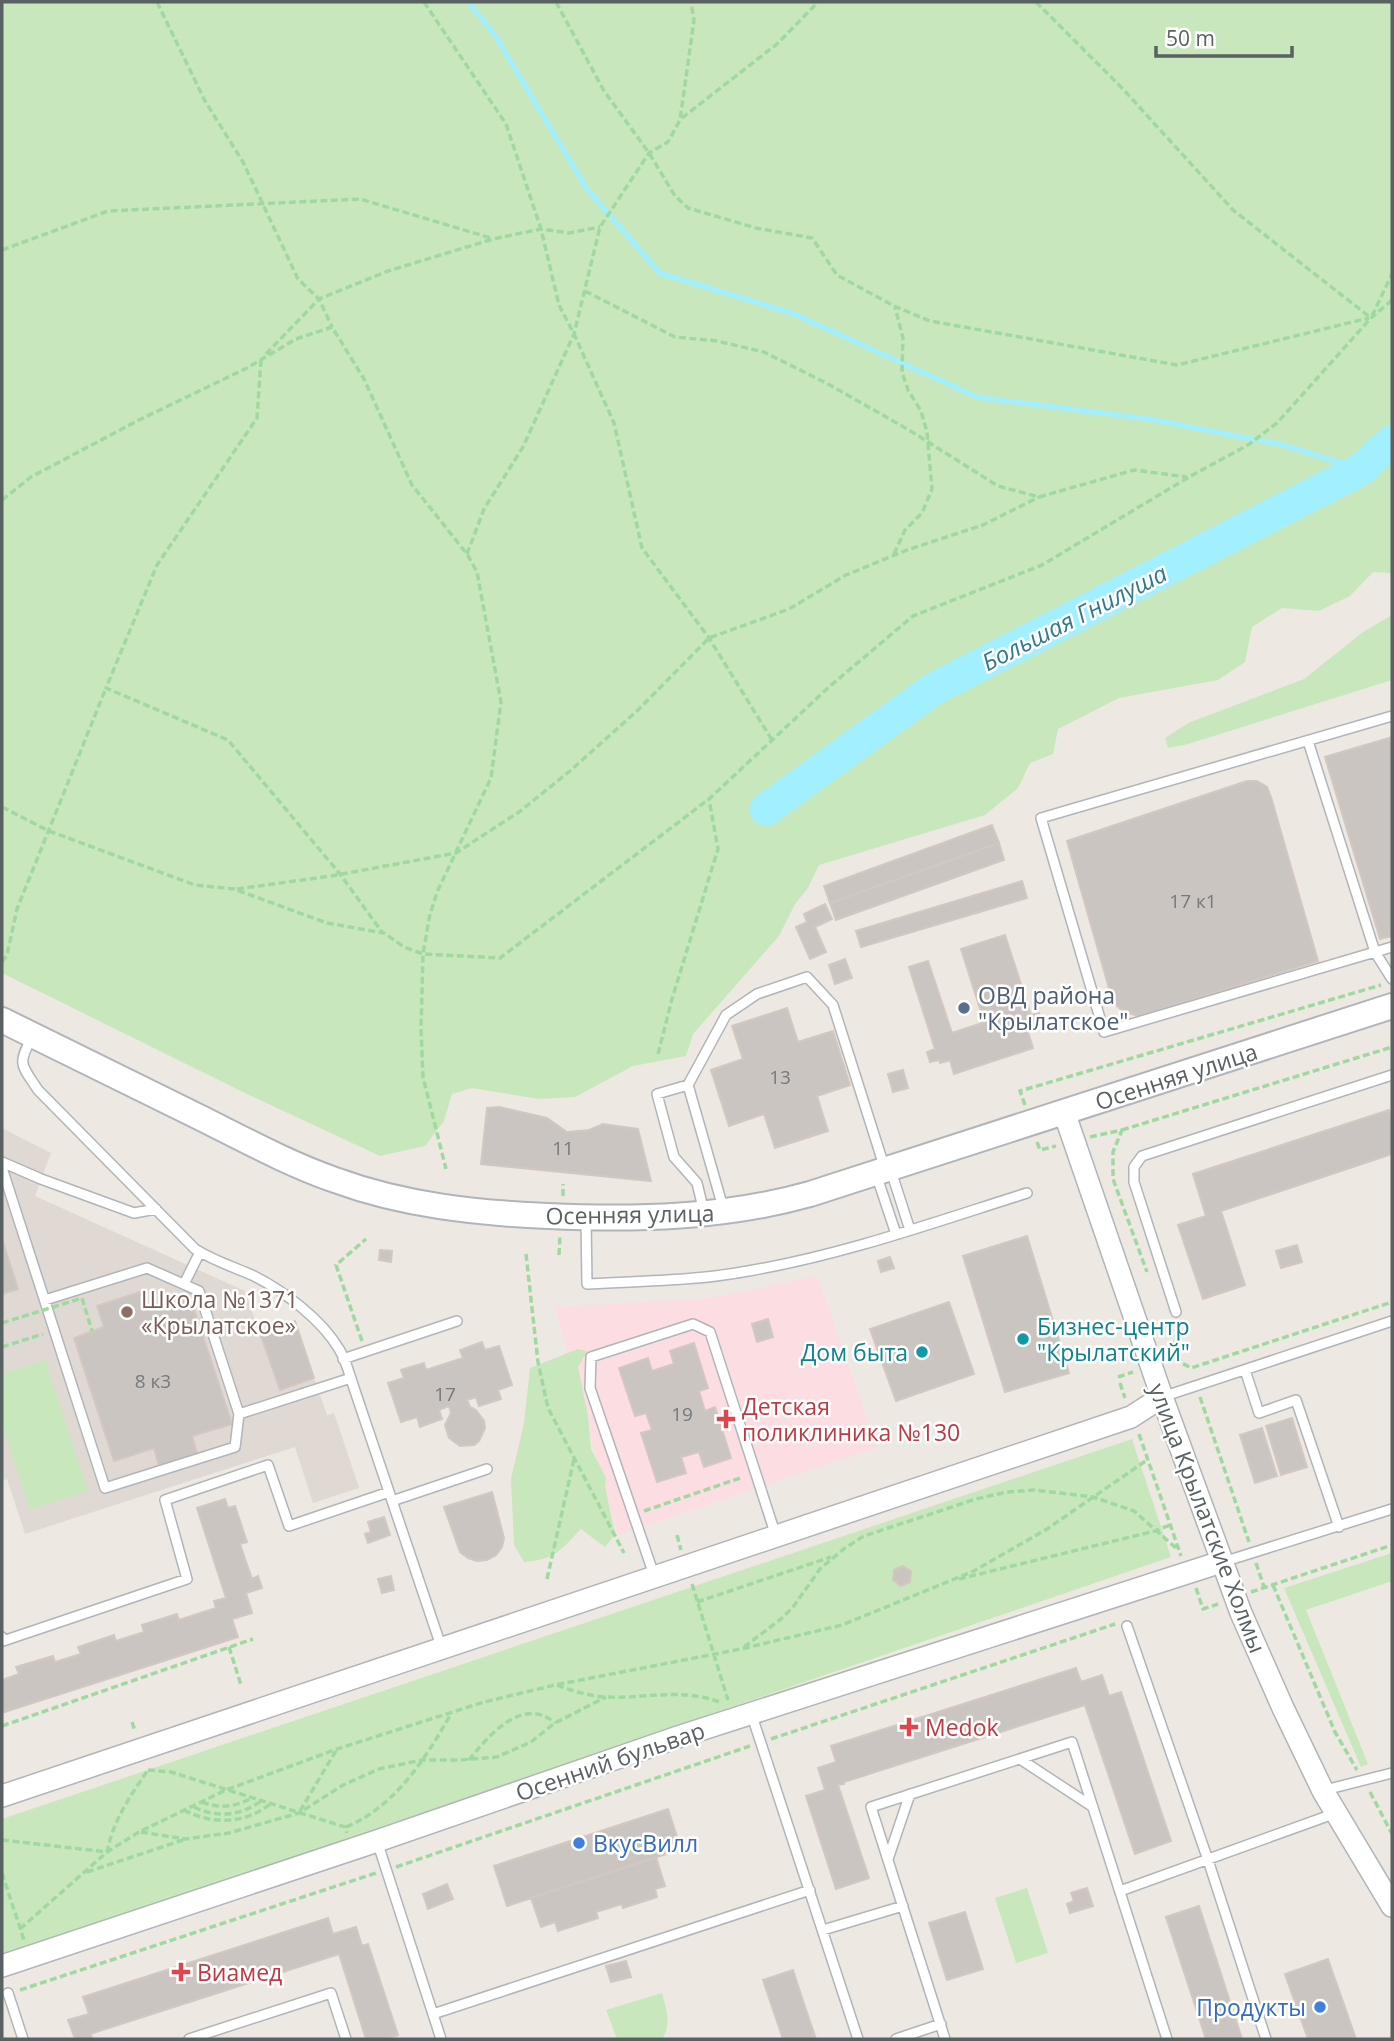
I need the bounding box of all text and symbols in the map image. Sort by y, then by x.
scale bar [1156,14,1292,58]
text: 50 m [1166,24,1215,52]
water label: Большая Гнилуша [976,556,1173,678]
house number: 17 к1 [1169,888,1217,914]
place label: ОВД района "Крылатское" [978,979,1129,1037]
marker: ОВД района "Крылатское" [956,1000,972,1016]
street label: Осенняя улица [1091,1035,1261,1117]
house number: 13 [769,1064,791,1090]
house number: 11 [552,1135,574,1161]
street label: Осенняя улица [545,1197,715,1231]
place label: Школа №1371 «Крылатское» [141,1283,298,1341]
marker: Школа №1371 «Крылатское» [119,1304,135,1320]
place label: Бизнес-центр "Крылатский" [1037,1310,1190,1368]
marker: Бизнес-центр "Крылатский" [1015,1331,1031,1347]
place label: Дом быта [801,1336,908,1368]
marker: Дом быта [914,1344,930,1360]
house number: 8 к3 [135,1368,171,1394]
street label: улица Крылатские Холмы [1142,1379,1274,1657]
house number: 17 [434,1381,456,1407]
place label: Детская поликлиника №130 [742,1390,960,1448]
house number: 19 [671,1401,693,1427]
marker: Детская поликлиника №130 [716,1409,736,1429]
place label: Medok [925,1711,999,1743]
street label: Осенний бульвар [511,1714,709,1808]
marker: Medok [899,1717,919,1737]
place label: ВкусВилл [593,1827,698,1859]
marker: ВкусВилл [571,1835,587,1851]
place label: Виамед [197,1956,282,1988]
marker: Виамед [171,1962,191,1982]
place label: Продукты [1196,1991,1306,2023]
marker: Продукты [1312,1999,1328,2015]

